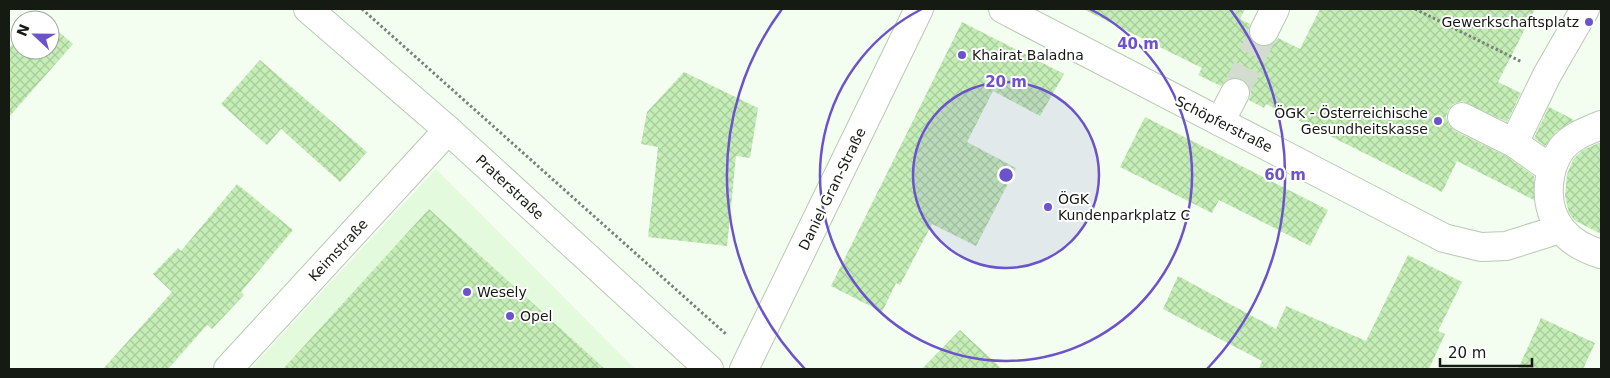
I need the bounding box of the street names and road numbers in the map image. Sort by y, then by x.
street label: Schöpferstraße [1173,93,1275,155]
street label: Daniel Gran-Straße [795,125,869,253]
street label: Praterstraße [473,151,547,223]
street label: Keimstraße [305,216,371,284]

